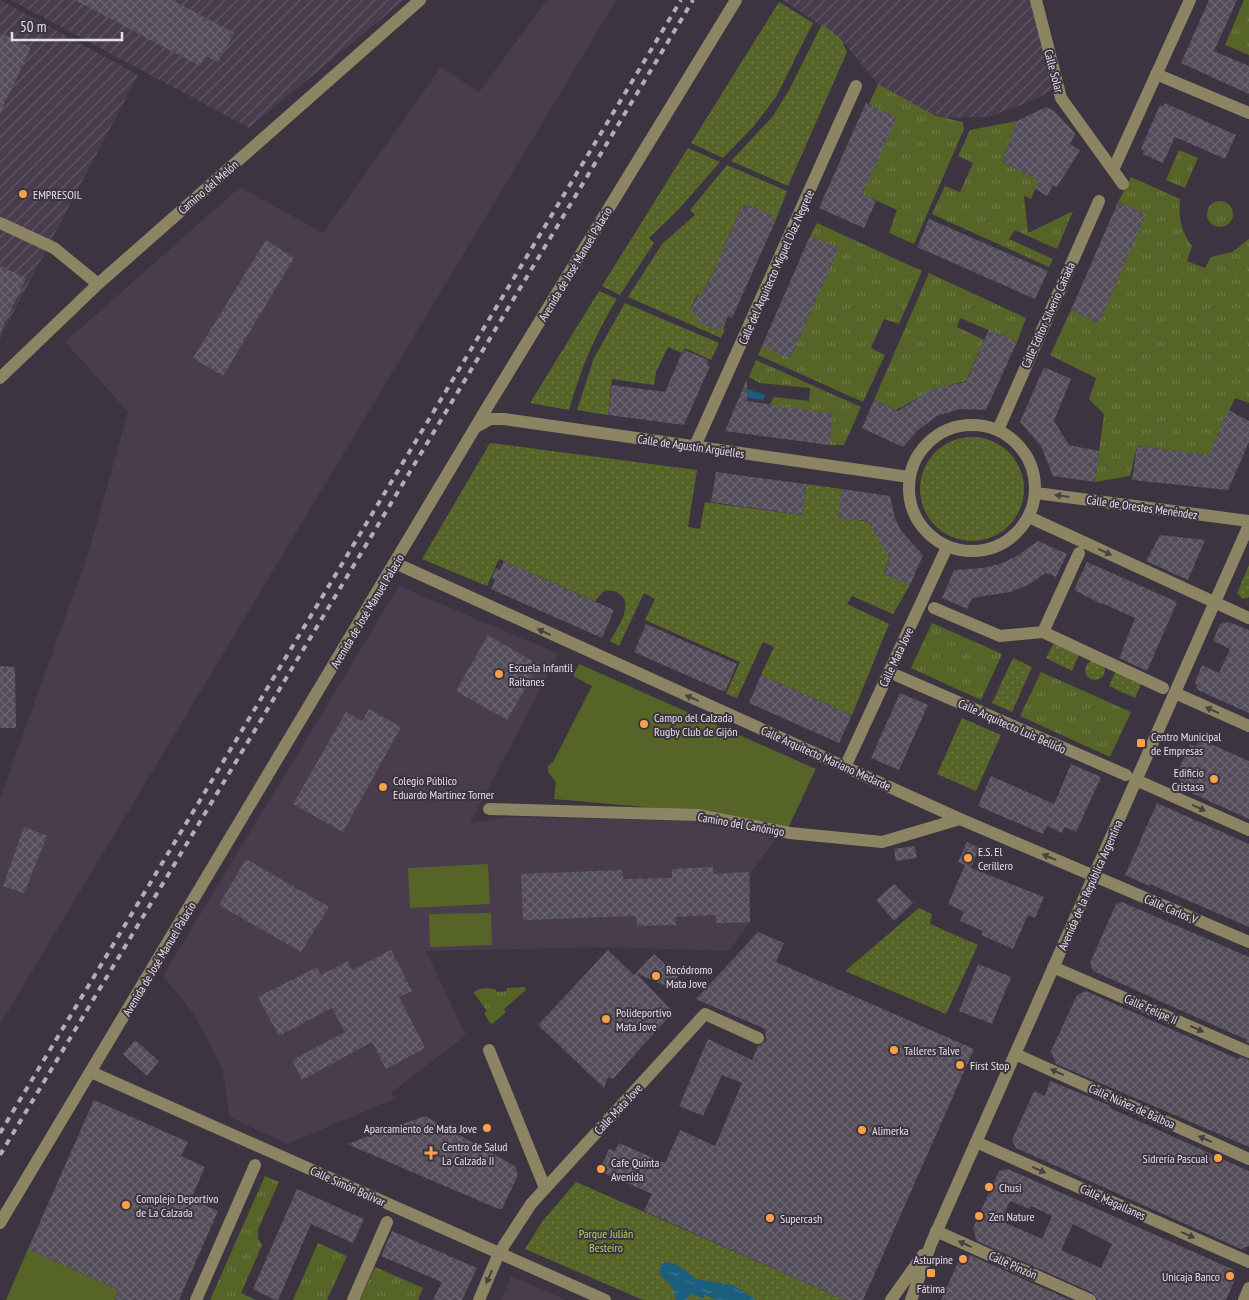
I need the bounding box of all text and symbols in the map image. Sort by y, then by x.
scale bar [12,10,122,42]
text: 50 m [20,17,46,36]
street label: Calle Solar [1041,48,1067,95]
street label: Camino del Melón [175,157,241,217]
place label: EMPRESOIL [33,187,82,202]
street label: Calle del Arquitecto Miguel Díaz Negrete [735,187,817,347]
marker: EMPRESOIL [17,188,29,200]
street label: Avenida de José Manuel Palacio [535,204,615,324]
street label: Calle Editor Silverio Cañada [1018,260,1078,370]
street label: Calle de Agustín Argüelles [637,431,745,461]
one-way arrow [1054,492,1070,500]
street label: Calle de Orestes Menéndez [1085,492,1199,522]
one-way arrow [1098,549,1112,557]
street label: Avenida de José Manuel Palacio [327,551,407,671]
street label: Calle Mata Jove [876,625,916,689]
one-way arrow [537,628,551,636]
place label: Escuela Infantil Raitanes [509,660,573,689]
marker: Escuela Infantil Raitanes [493,668,505,680]
one-way arrow [685,694,699,702]
street label: Calle Arquitecto Luis Bellido [956,695,1068,757]
one-way arrow [1205,705,1219,713]
place label: Campo del Calzada Rugby Club de Gijón [654,710,737,739]
marker: Campo del Calzada Rugby Club de Gijón [638,718,650,730]
street label: Calle Arquitecto Mariano Medarde [759,723,893,793]
place label: Centro Municipal de Empresas [1151,729,1221,758]
marker: Centro Municipal de Empresas [1135,737,1147,749]
place label: Edificio Cristasa [1172,765,1204,794]
place label: Colegio Público Eduardo Martínez Torner [393,773,495,802]
marker: Edificio Cristasa [1208,773,1220,785]
marker: Colegio Público Eduardo Martínez Torner [377,781,389,793]
one-way arrow [1192,804,1206,812]
street label: Camino del Canónigo [696,809,786,839]
street label: Avenida de la República Argentina [1054,817,1126,952]
place label: E.S. El Cerillero [978,844,1013,873]
marker: E.S. El Cerillero [962,852,974,864]
one-way arrow [1042,853,1056,861]
street label: Calle Carlos V [1142,891,1200,927]
street label: Avenida de José Manuel Palacio [119,899,199,1019]
place label: Rocódromo Mata Jove [666,962,712,991]
marker: Rocódromo Mata Jove [650,970,662,982]
street label: Calle Felipe II [1122,991,1180,1027]
place label: Polideportivo Mata Jove [616,1005,672,1034]
marker: Polideportivo Mata Jove [600,1013,612,1025]
one-way arrow [1190,1026,1204,1034]
place label: Talleres Talve [904,1043,960,1058]
marker: Talleres Talve [888,1044,900,1056]
place label: First Stop [970,1058,1010,1073]
marker: First Stop [954,1059,966,1071]
one-way arrow [1050,1067,1064,1075]
street label: Calle Mata Jove [591,1080,645,1137]
street label: Calle Núñez de Balboa [1087,1080,1178,1132]
place label: Aparcamiento de Mata Jove [364,1121,477,1136]
marker: Aparcamiento de Mata Jove [481,1122,493,1134]
place label: Alimerka [872,1123,909,1138]
marker: Alimerka [856,1124,868,1136]
one-way arrow [1198,1134,1212,1142]
place label: Centro de Salud La Calzada II [442,1139,508,1168]
marker: Centro de Salud La Calzada II [424,1146,438,1160]
place label: Sidrería Pascual [1143,1151,1208,1166]
marker: Sidrería Pascual [1212,1152,1224,1164]
place label: Cafe Quinta Avenida [611,1155,660,1184]
street label: Calle Simón Bolivar [308,1163,389,1210]
marker: Cafe Quinta Avenida [595,1163,607,1175]
one-way arrow [1032,1166,1046,1174]
place label: Chusi [999,1180,1022,1195]
marker: Chusi [983,1181,995,1193]
street label: Calle Magallanes [1078,1181,1148,1223]
place label: Complejo Deportivo de La Calzada [136,1191,218,1220]
marker: Complejo Deportivo de La Calzada [120,1199,132,1211]
place label: Zen Nature [989,1209,1035,1224]
marker: Zen Nature [973,1210,985,1222]
place label: Supercash [780,1211,822,1226]
marker: Supercash [764,1212,776,1224]
park label: Parque Julián Besteiro [579,1226,633,1255]
one-way arrow [1181,1232,1195,1240]
one-way arrow [958,1240,973,1248]
street label: Calle Pinzón [987,1248,1039,1282]
place label: Asturpine [913,1252,953,1267]
marker: Asturpine [957,1253,969,1265]
marker: Fátima [925,1267,937,1279]
place label: Unicaja Banco [1162,1269,1220,1284]
one-way arrow [485,1270,493,1284]
marker: Unicaja Banco [1224,1270,1236,1282]
place label: Fátima [917,1281,945,1296]

